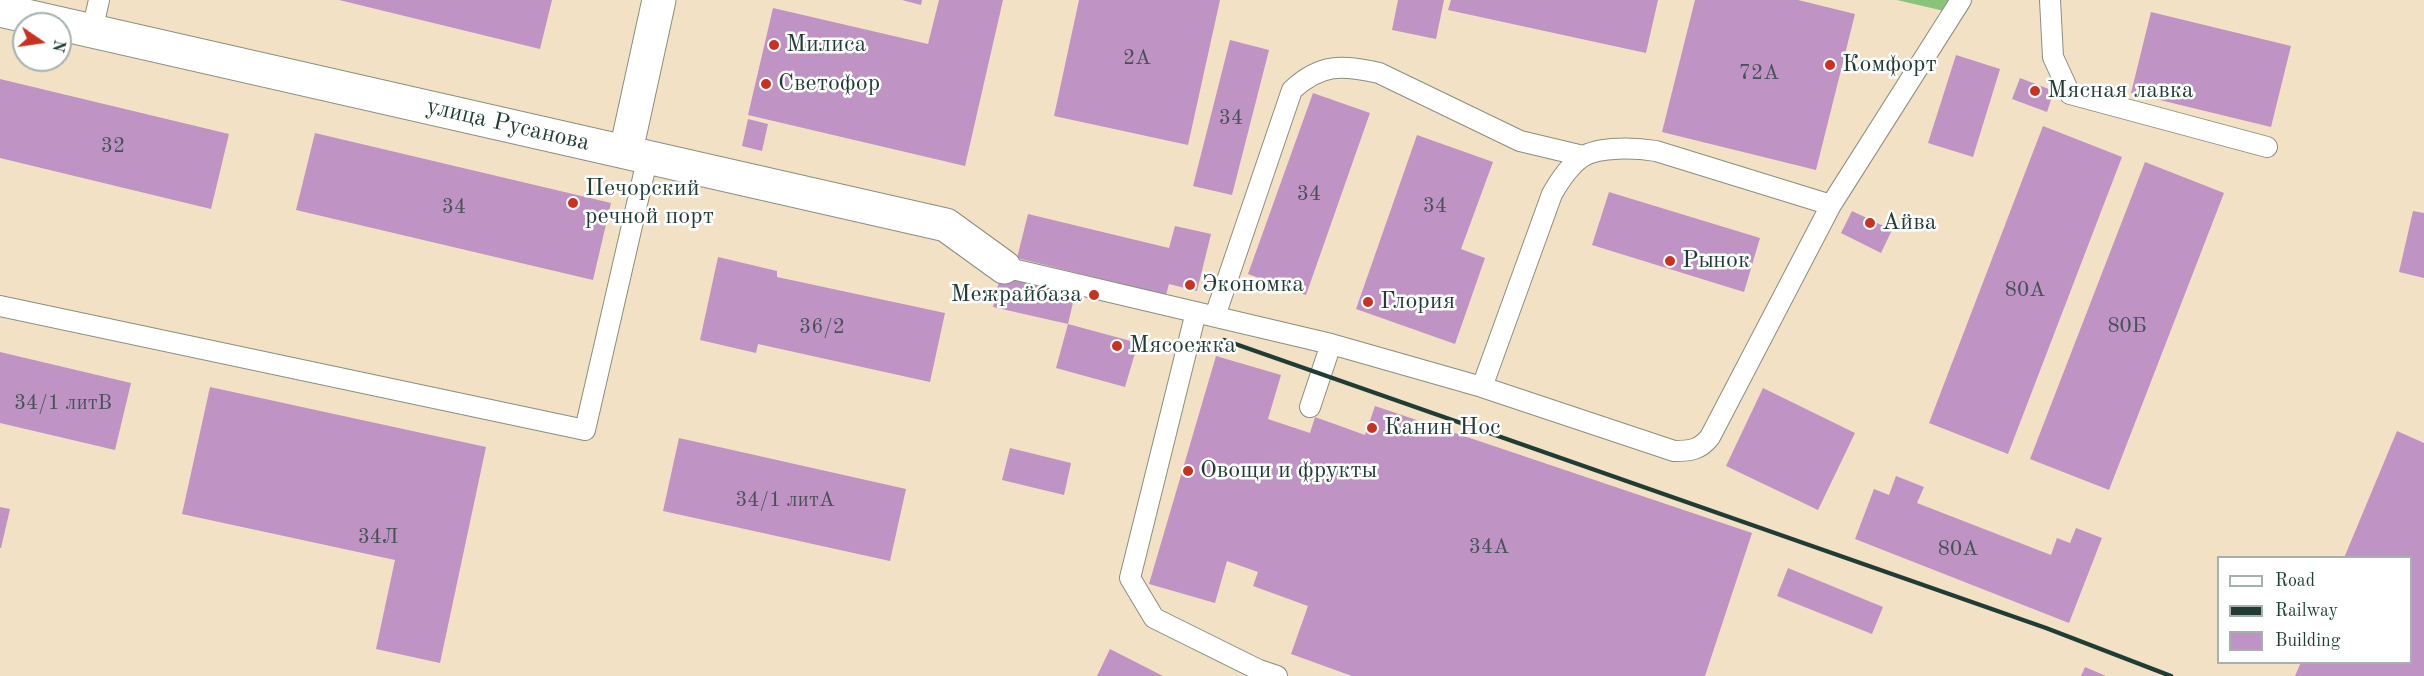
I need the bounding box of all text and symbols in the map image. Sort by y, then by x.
north arrow [12,12,72,72]
place label: Милиса [786,31,866,59]
text: N [48,38,67,53]
marker: Милиса [767,38,781,52]
house number: 2А [1123,45,1151,71]
place label: Комфорт [1842,51,1937,79]
marker: Комфорт [1823,58,1837,72]
house number: 72А [1739,60,1779,86]
place label: Светофор [778,70,880,98]
marker: Светофор [759,77,773,91]
place label: Мясная лавка [2047,77,2194,105]
marker: Мясная лавка [2028,84,2042,98]
street label: улица Русанова [424,92,592,158]
house number: 34 [1219,105,1243,131]
house number: 32 [101,133,125,159]
place label: Печорский речной порт [585,175,714,231]
house number: 34 [1297,181,1321,207]
house number: 34 [1423,193,1447,219]
house number: 34 [442,194,466,220]
marker: Печорский речной порт [566,196,580,210]
place label: Айва [1882,209,1937,237]
marker: Айва [1863,216,1877,230]
place label: Рынок [1682,247,1750,275]
marker: Рынок [1663,254,1677,268]
place label: Экономка [1202,271,1304,299]
house number: 80А [2005,277,2045,303]
marker: Экономка [1183,278,1197,292]
place label: Межрайбаза [950,281,1082,309]
marker: Межрайбаза [1087,288,1101,302]
place label: Глория [1380,288,1455,316]
marker: Глория [1361,295,1375,309]
house number: 80Б [2107,313,2147,339]
house number: 36/2 [799,314,845,340]
place label: Мясоежка [1129,332,1236,360]
marker: Мясоежка [1110,339,1124,353]
house number: 34/1 литВ [14,390,112,416]
place label: Канин Нос [1384,414,1501,442]
marker: Канин Нос [1365,421,1379,435]
place label: Овощи и фрукты [1200,457,1377,485]
marker: Овощи и фрукты [1181,464,1195,478]
house number: 34/1 литА [735,487,835,513]
house number: 34Л [358,524,398,550]
house number: 34А [1469,534,1509,560]
house number: 80А [1938,536,1978,562]
legend [2217,556,2412,664]
text: Road [2275,572,2315,590]
text: Railway [2275,602,2338,620]
text: Building [2275,632,2340,650]

